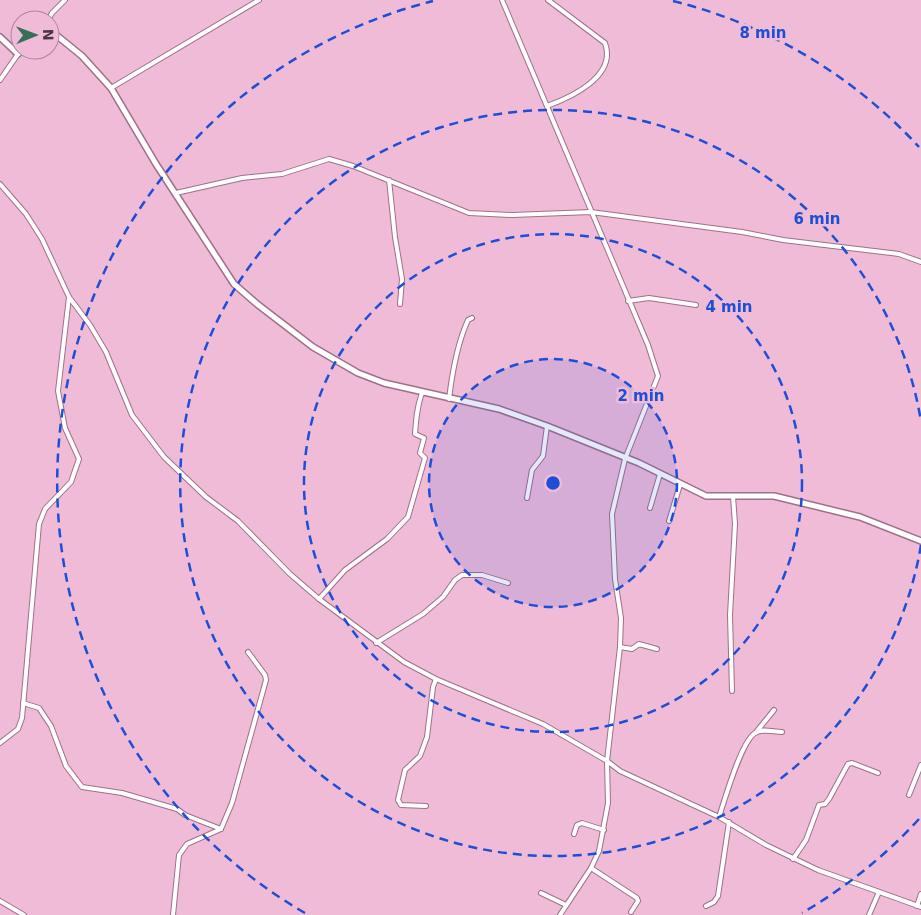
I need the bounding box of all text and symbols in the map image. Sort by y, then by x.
north arrow [10,10,60,60]
text: 8 min [739,24,787,42]
text: N [40,29,56,41]
text: 6 min [793,210,841,228]
text: 4 min [705,298,753,316]
text: 2 min [617,387,665,405]
centre of rings [544,474,562,492]

